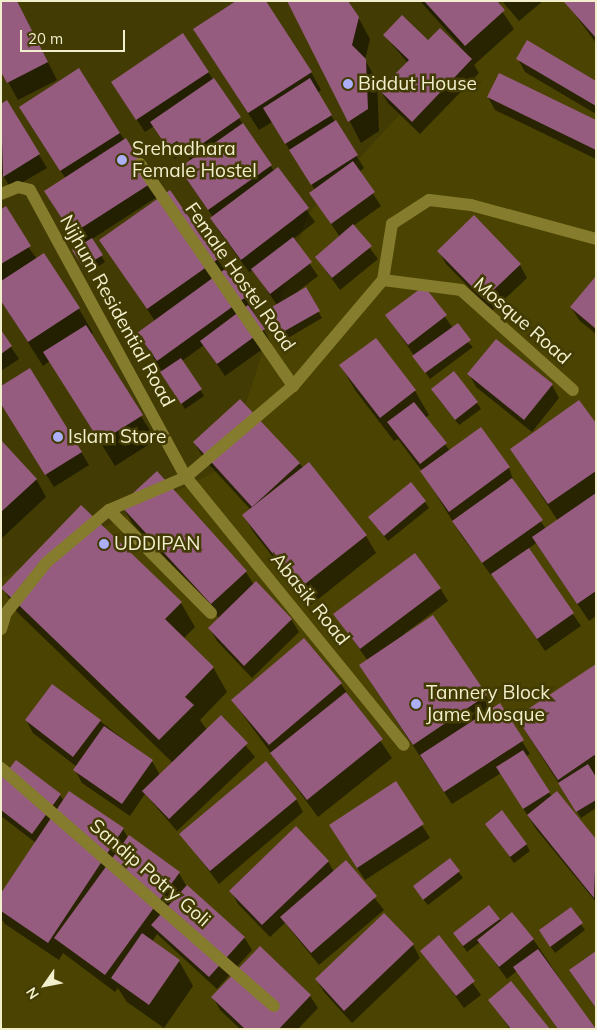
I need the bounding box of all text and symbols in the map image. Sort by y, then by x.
scale bar [22,20,128,52]
text: 20 m [28,29,63,48]
place label: Biddut House [358,73,477,95]
marker: Biddut House [342,78,354,90]
place label: Srehadhara Female Hostel [132,138,257,182]
marker: Srehadhara Female Hostel [116,154,128,166]
street label: Female Hostel Road [180,198,300,356]
street label: Nijhum Residential Road [55,211,179,411]
street label: Mosque Road [469,273,575,369]
place label: Islam Store [68,426,166,448]
marker: Islam Store [52,431,64,443]
place label: UDDIPAN [114,533,200,555]
marker: UDDIPAN [98,538,110,550]
street label: Abasik Road [266,548,354,650]
place label: Tannery Block Jame Mosque [426,682,550,726]
marker: Tannery Block Jame Mosque [410,698,422,710]
street label: Sandip Potry Goli [85,814,215,932]
north arrow [20,960,70,1010]
text: N [22,984,43,1003]

